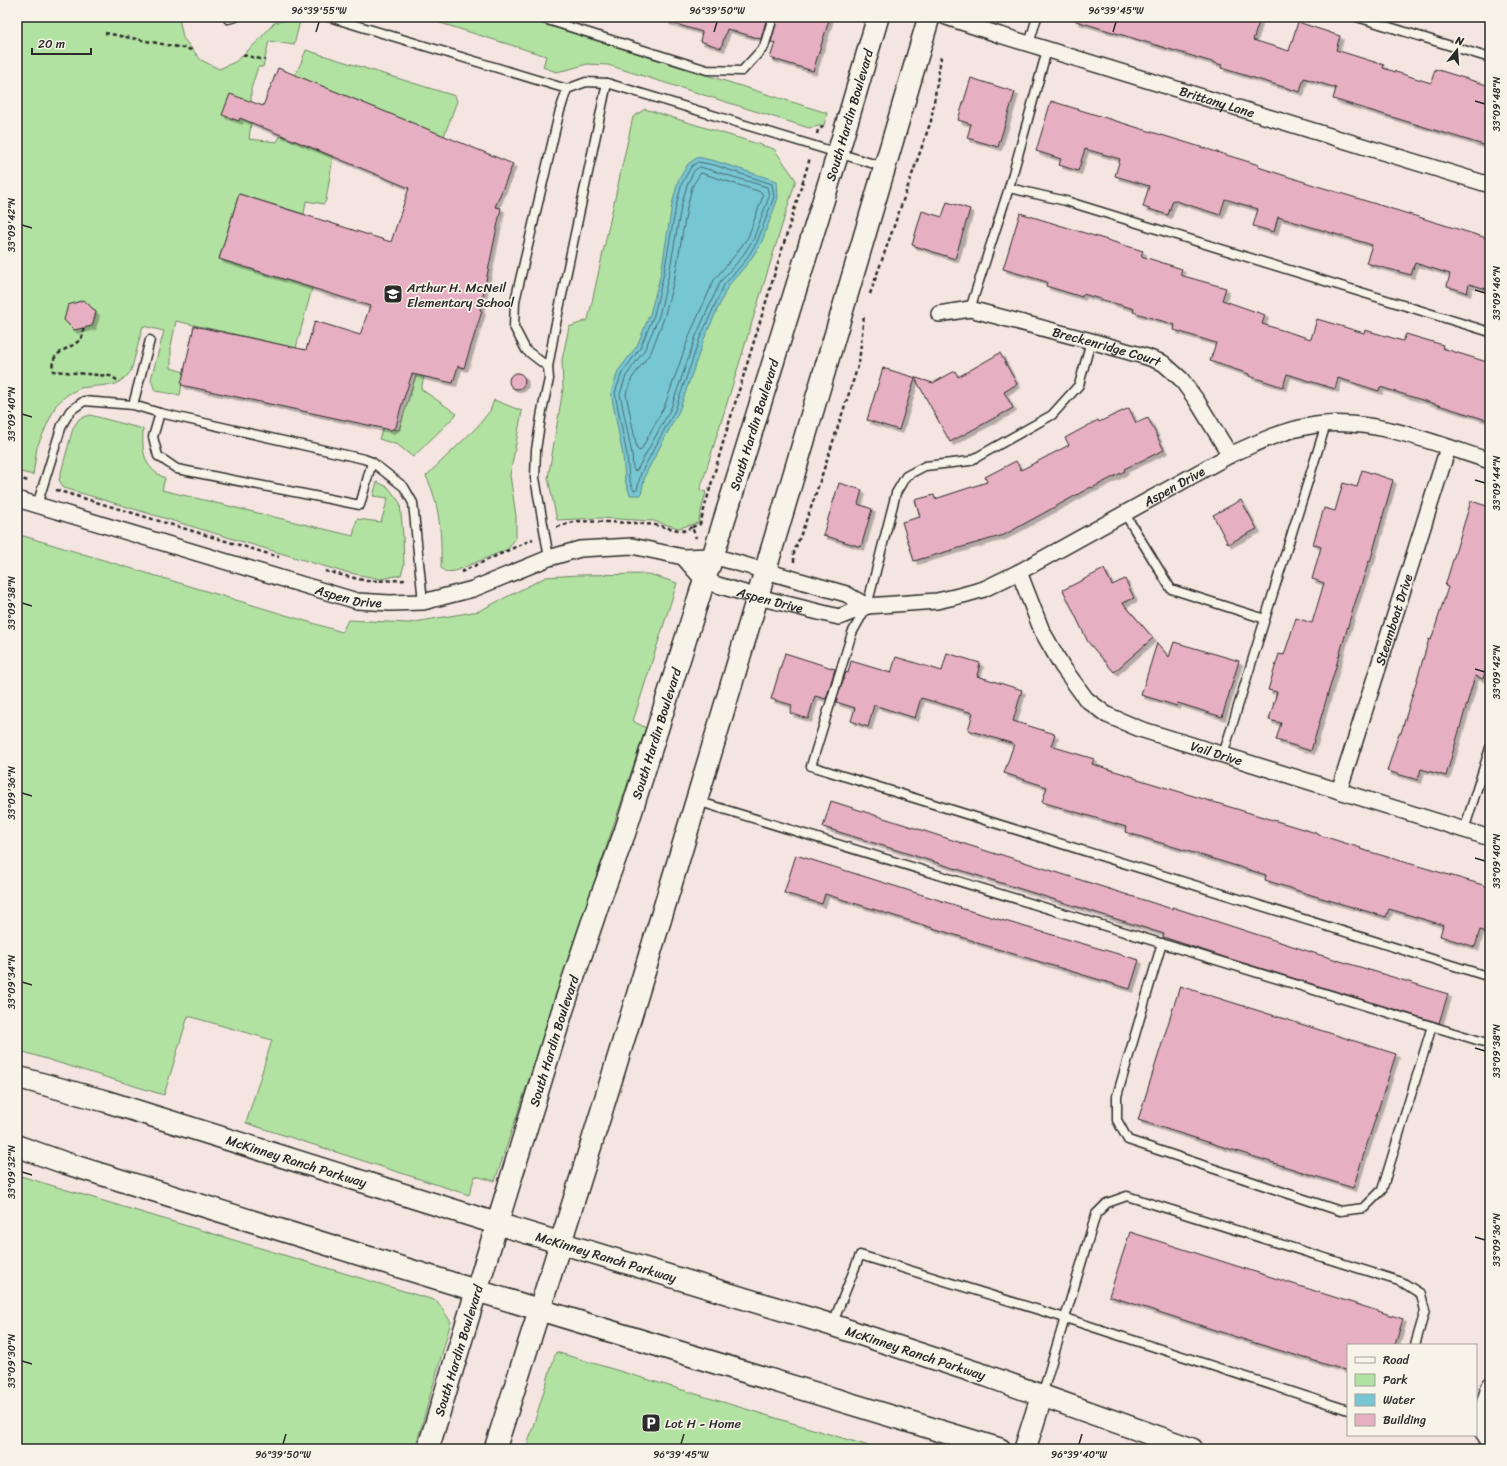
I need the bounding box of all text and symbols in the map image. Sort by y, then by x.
text: 96°39'55"W [291,2,347,20]
text: 96°39'50"W [689,2,745,20]
text: 96°39'45"W [1088,2,1144,20]
scale bar [32,30,91,56]
north arrow [1437,30,1477,70]
text: N [1452,30,1467,51]
text: 20 m [38,33,65,55]
street label: South Hardin Boulevard [819,45,880,184]
text: 33°09'48"N [1488,77,1506,131]
street label: Brittany Lane [1176,80,1258,124]
text: 33°09'42"N [3,198,21,252]
text: 33°09'46"N [1488,266,1506,320]
place label: Arthur H. McNeil Elementary School [406,276,515,314]
school or university icon: Arthur H. McNeil Elementary School [382,283,404,305]
street label: Breckenridge Court [1050,320,1165,374]
street label: South Hardin Boulevard [723,355,786,493]
text: 33°09'40"N [3,386,21,442]
text: 33°09'44"N [1488,455,1506,511]
street label: Aspen Drive [1138,460,1209,513]
street label: Steamboat Drive [1369,571,1419,668]
text: 33°09'38"N [3,576,21,630]
street label: Aspen Drive [312,578,382,614]
street label: Aspen Drive [733,580,806,620]
text: 33°09'42"N [1488,645,1506,699]
street label: South Hardin Boulevard [625,664,688,802]
street label: Vail Drive [1188,734,1246,772]
text: 33°09'36"N [3,766,21,820]
text: 33°09'40"N [1488,833,1506,889]
text: 33°09'34"N [3,955,21,1009]
street label: South Hardin Boulevard [523,971,586,1110]
text: 33°09'38"N [1488,1024,1506,1078]
street label: McKinney Ranch Parkway [223,1129,370,1194]
text: 33°09'32"N [3,1145,21,1199]
text: 33°09'36"N [1488,1213,1506,1267]
street label: McKinney Ranch Parkway [533,1225,680,1289]
street label: South Hardin Boulevard [428,1281,490,1419]
street label: McKinney Ranch Parkway [842,1319,989,1387]
text: 33°09'30"N [3,1334,21,1388]
legend [1347,1344,1477,1436]
text: Road [1383,1349,1410,1371]
text: Park [1383,1369,1408,1391]
text: Water [1383,1389,1416,1411]
text: Building [1383,1409,1426,1431]
parking icon: Lot H - Home [640,1412,662,1434]
place label: Lot H - Home [665,1412,741,1435]
text: 96°39'50"W [255,1446,311,1464]
text: 96°39'45"W [653,1446,709,1464]
text: 96°39'40"W [1051,1446,1107,1464]

